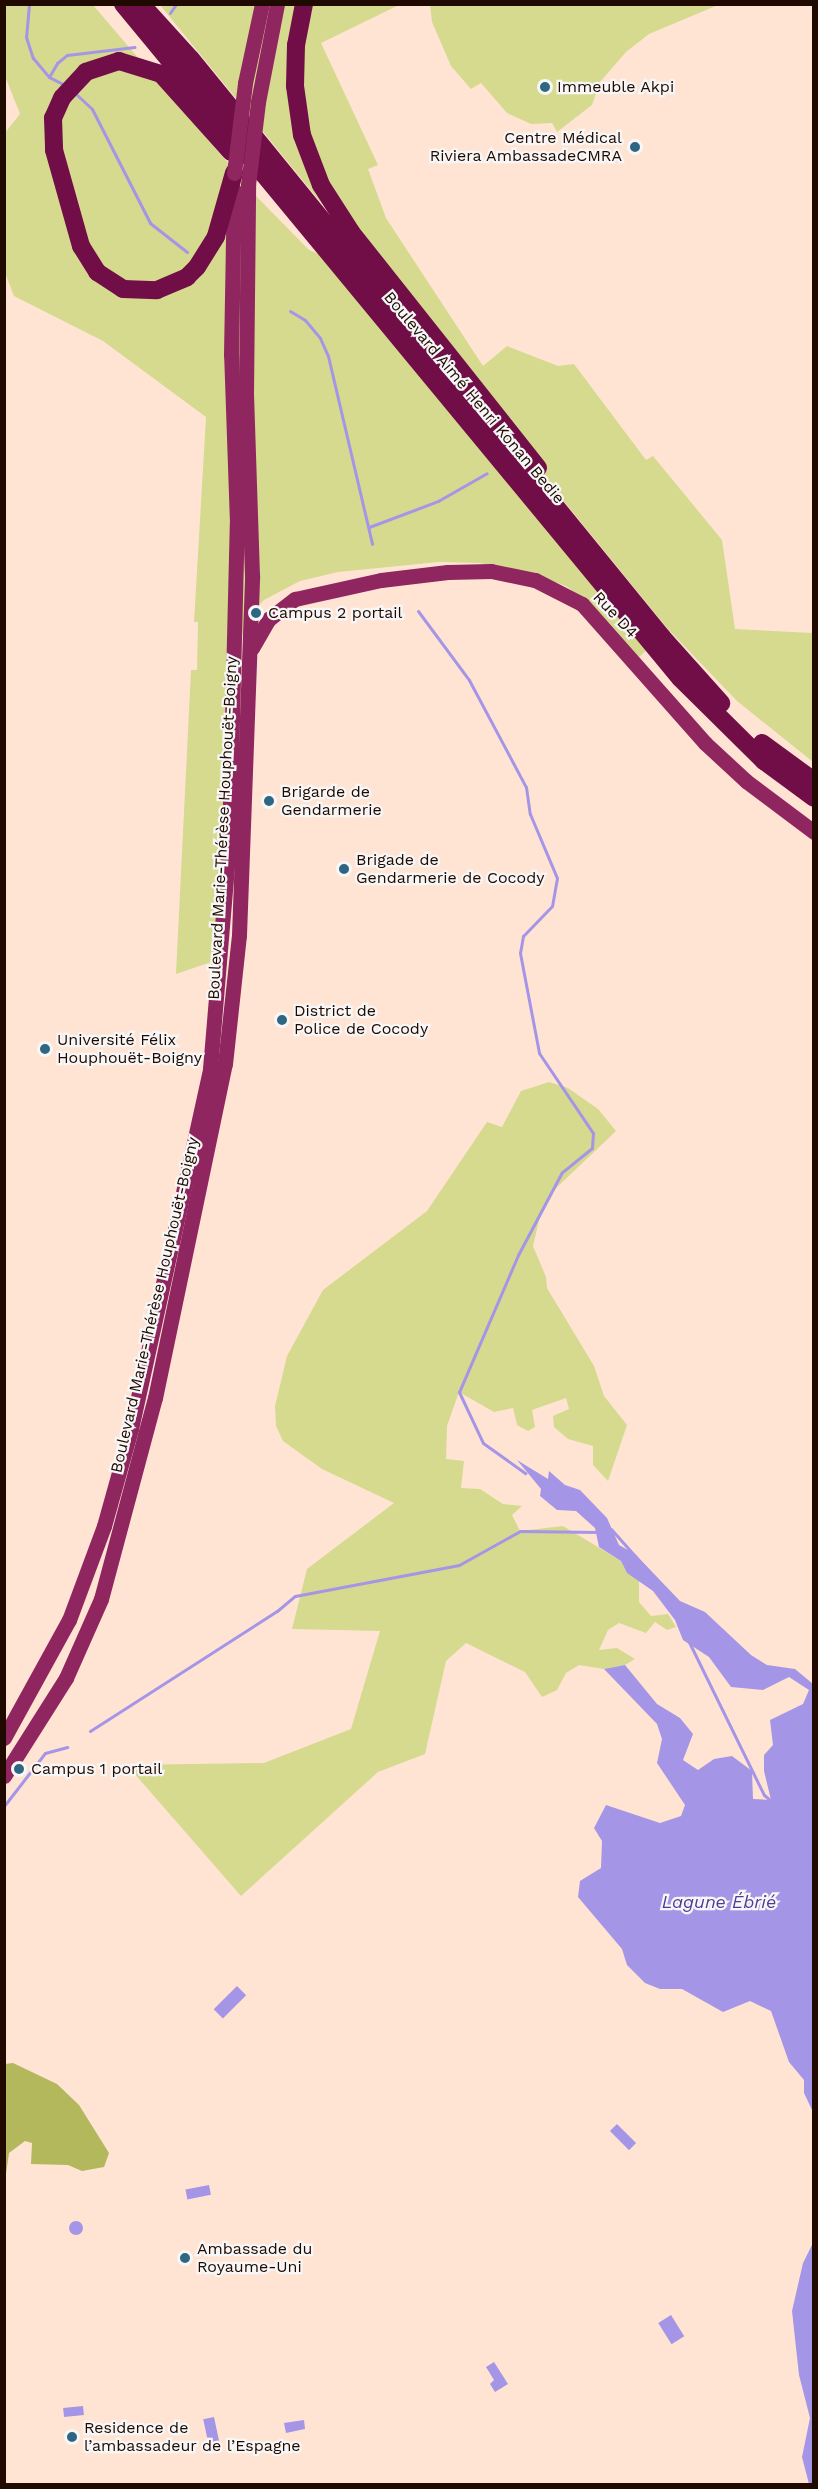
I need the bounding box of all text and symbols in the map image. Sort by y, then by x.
place label: Immeuble Akpi [557,77,675,97]
marker: Immeuble Akpi [538,80,552,94]
place label: Centre Médical Riviera AmbassadeCMRA [429,128,622,166]
marker: Centre Médical Riviera AmbassadeCMRA [626,138,644,156]
street label: Boulevard Aimé Henri Konan Bedie [379,288,569,508]
street label: Rue D4 [589,588,641,642]
place label: Campus 2 portail [268,603,402,623]
marker: Campus 2 portail [249,606,263,620]
street label: Boulevard Marie-Thérèse Houphouët-Boigny [204,656,242,1000]
place label: Brigarde de Gendarmerie [281,782,382,820]
marker: Brigarde de Gendarmerie [262,794,276,808]
place label: Brigade de Gendarmerie de Cocody [356,850,544,888]
marker: Brigade de Gendarmerie de Cocody [337,862,351,876]
place label: District de Police de Cocody [294,1001,428,1039]
marker: District de Police de Cocody [275,1013,289,1027]
place label: Université Félix Houphouët-Boigny [57,1030,202,1068]
marker: Université Félix Houphouët-Boigny [38,1042,52,1056]
street label: Boulevard Marie-Thérèse Houphouët-Boigny [107,1135,203,1475]
place label: Campus 1 portail [31,1759,162,1779]
marker: Campus 1 portail [12,1762,26,1776]
water label: Lagune Ébrié [662,1891,776,1913]
place label: Ambassade du Royaume-Uni [197,2239,312,2277]
marker: Ambassade du Royaume-Uni [178,2251,192,2265]
place label: Residence de l’ambassadeur de l’Espagne [84,2418,301,2456]
marker: Residence de l’ambassadeur de l’Espagne [65,2430,79,2444]

